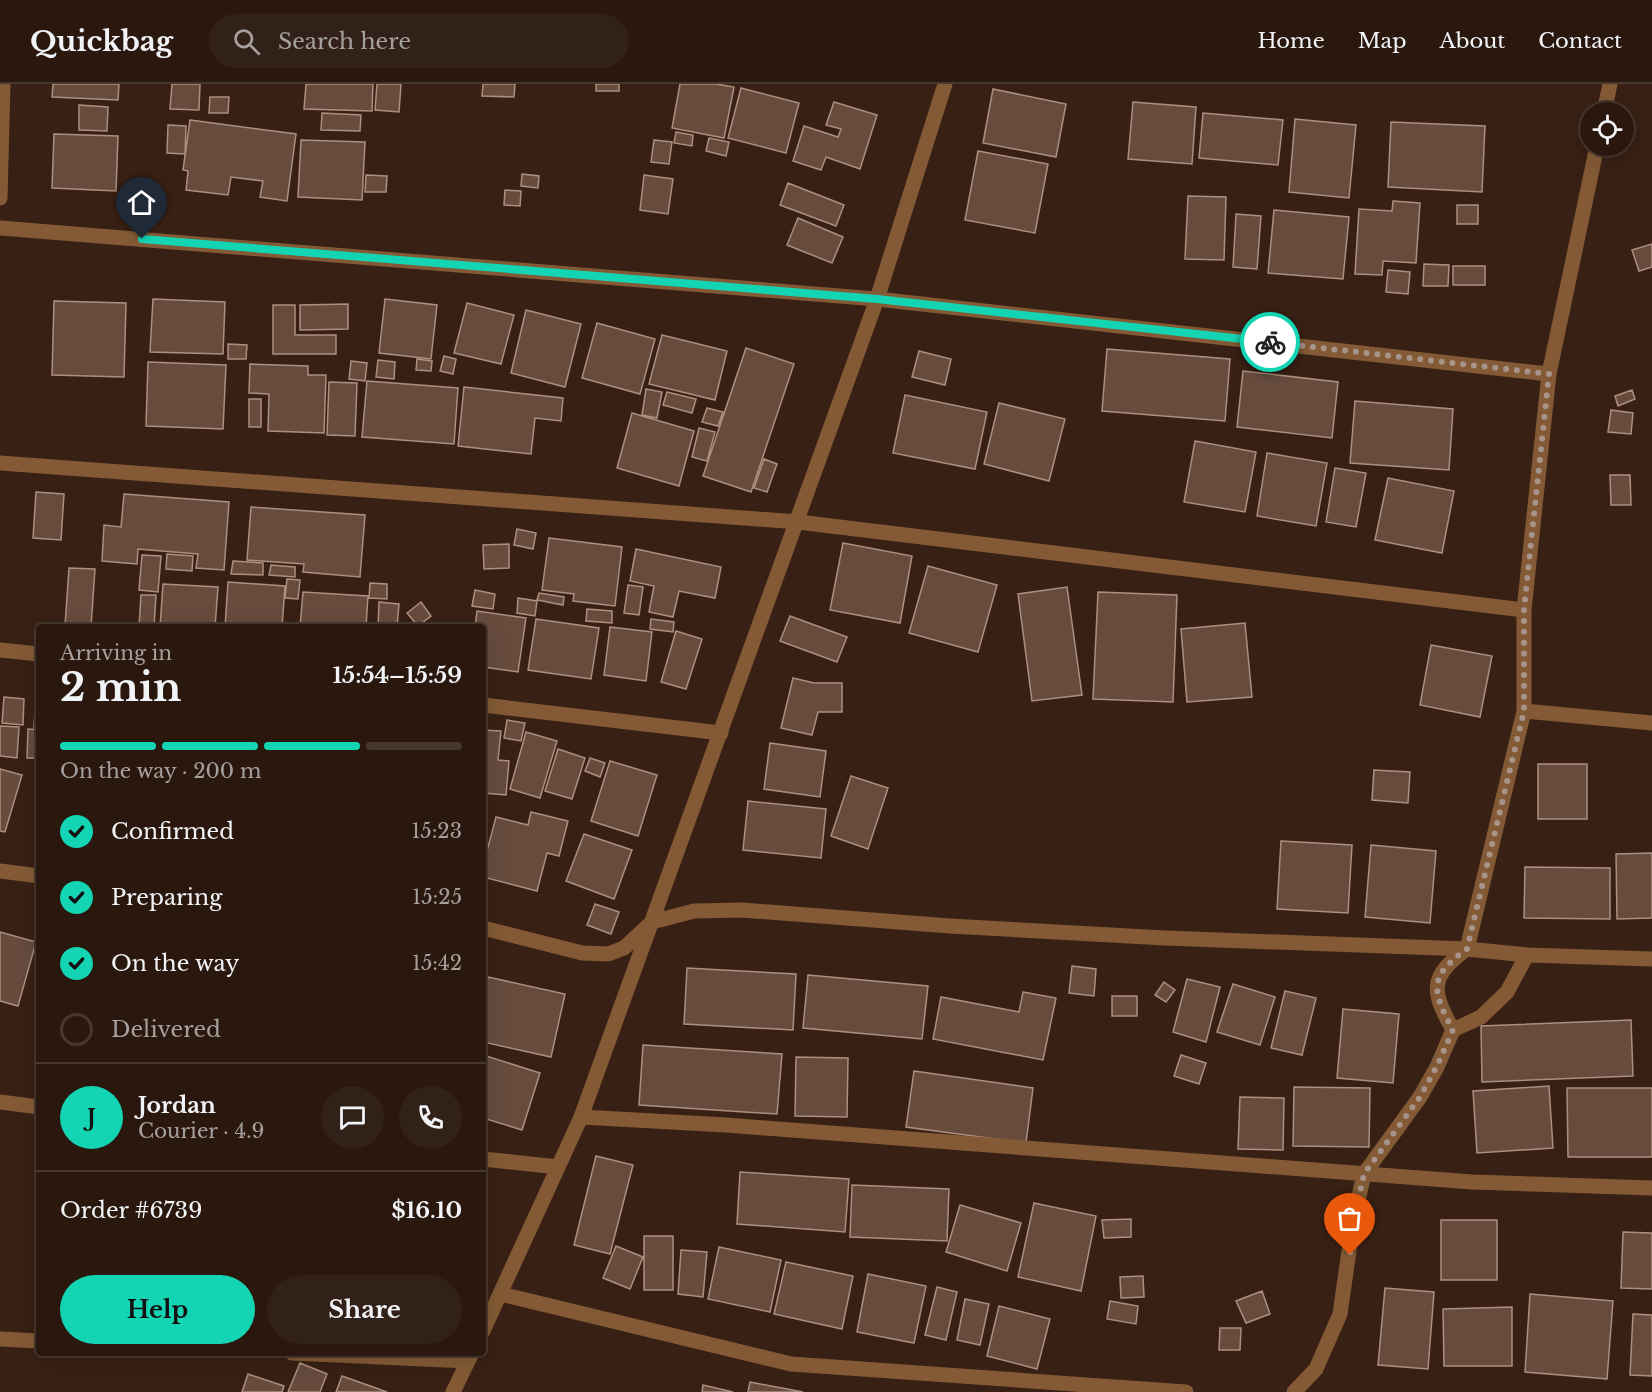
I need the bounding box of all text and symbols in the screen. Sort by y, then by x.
search box [209,14,629,68]
text: Quickbag [30,24,173,59]
icon: search [230,25,263,58]
text: Search here [278,28,411,55]
text: Home [1258,28,1325,54]
text: Map [1358,28,1406,54]
text: About [1439,28,1505,54]
text: Contact [1538,28,1622,54]
map controls [1580,102,1634,156]
button: locate [1580,102,1634,156]
pin [116,177,167,239]
icon: home [125,186,158,219]
courier [1240,312,1300,372]
icon: bike [1254,326,1287,359]
text: Arriving in [60,641,172,665]
text: 15:54–15:59 [332,662,462,689]
text: 2 min [60,663,181,712]
text: On the way · 200 m [60,759,261,783]
icon: check [60,815,93,848]
text: Confirmed [111,818,234,845]
text: 15:23 [411,819,462,843]
icon: check [60,881,93,914]
text: Preparing [111,884,222,911]
text: 15:25 [412,885,462,909]
icon: check [60,947,93,980]
text: On the way [111,950,239,977]
text: 15:42 [412,951,462,975]
text: Delivered [111,1016,221,1043]
button: chat [321,1086,384,1149]
button: phone [399,1086,462,1149]
text: Jordan [138,1092,216,1119]
text: J [87,1104,96,1131]
text: Courier · 4.9 [138,1119,264,1143]
pin [1324,1193,1375,1255]
text: Order #6739 [60,1197,202,1224]
text: $16.10 [391,1197,462,1224]
icon: bag [1333,1202,1366,1235]
button: Help [60,1275,255,1344]
button: Share [267,1275,462,1344]

